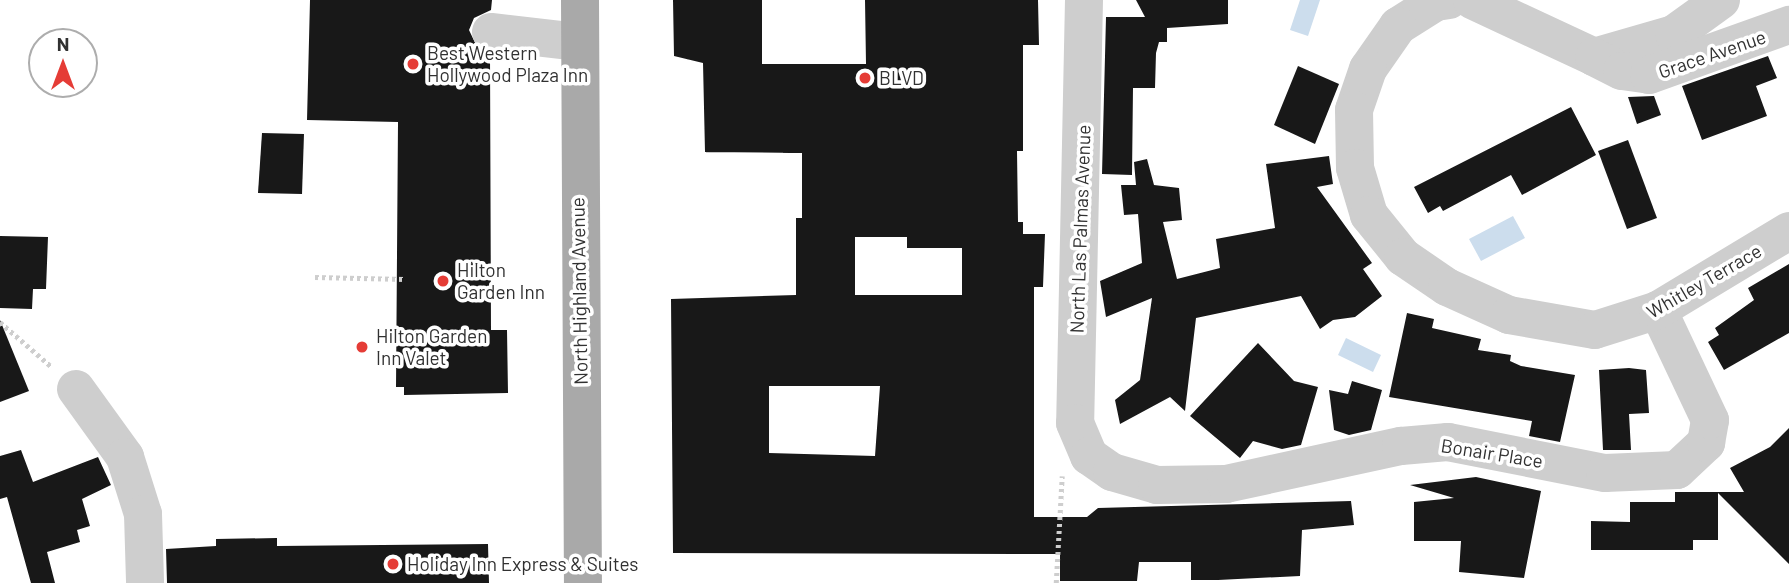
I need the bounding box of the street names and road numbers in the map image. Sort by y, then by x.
street label: Grace Avenue [1655,25,1769,83]
street label: North Las Palmas Avenue [1065,124,1095,334]
street label: North Highland Avenue [566,197,592,385]
street label: Whitley Terrace [1643,239,1765,323]
street label: Bonair Place [1439,434,1545,472]

